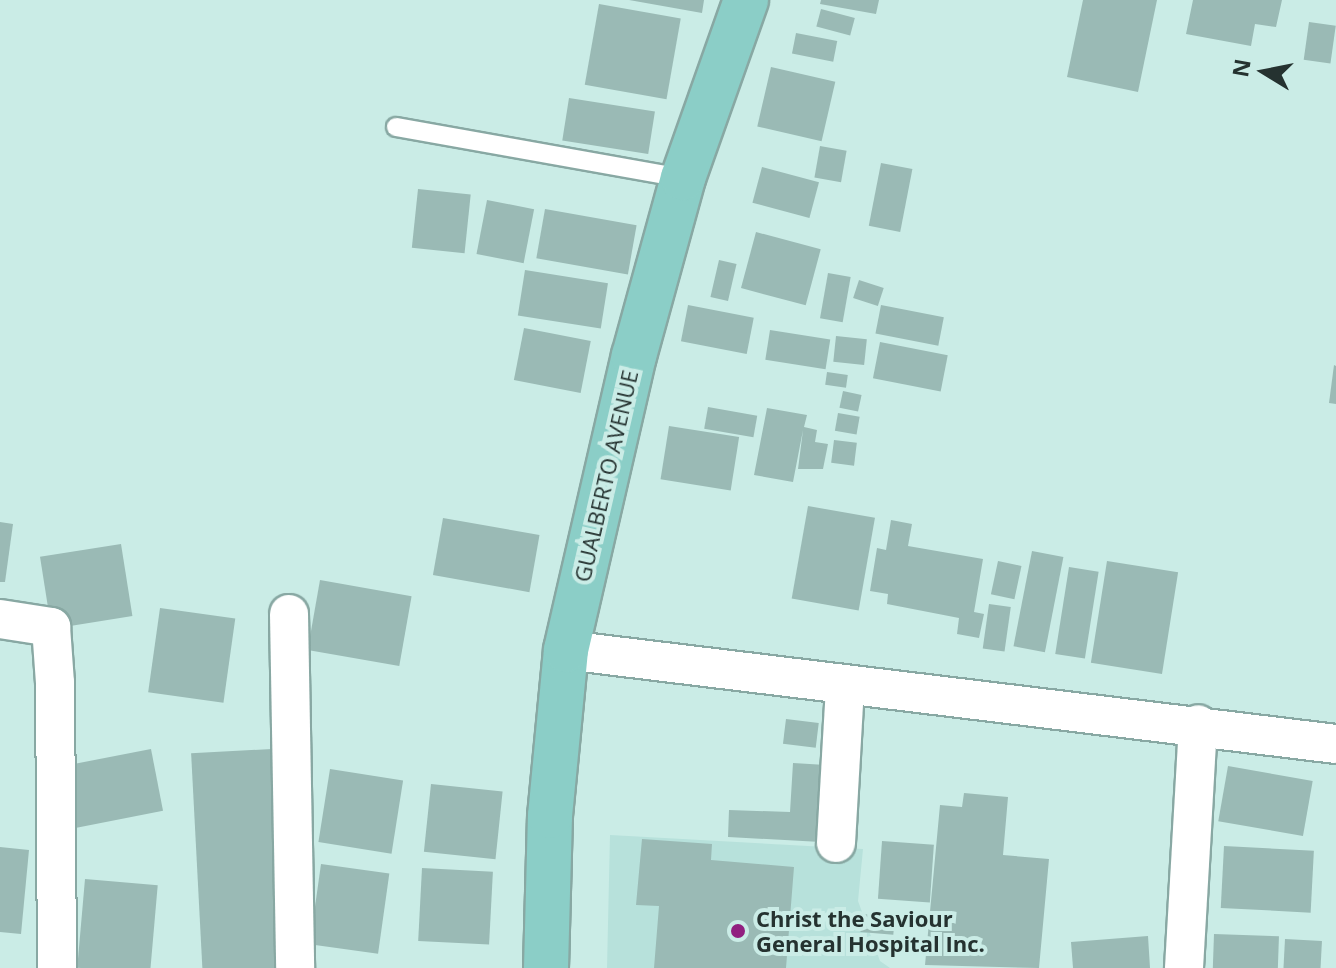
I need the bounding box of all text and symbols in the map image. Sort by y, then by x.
north arrow [1224,32,1304,112]
text: N [1224,56,1257,79]
street label: GUALBERTO AVENUE [569,368,643,584]
place label: Christ the Saviour General Hospital Inc. [756,905,985,956]
marker: Christ the Saviour General Hospital Inc. [727,920,749,942]

